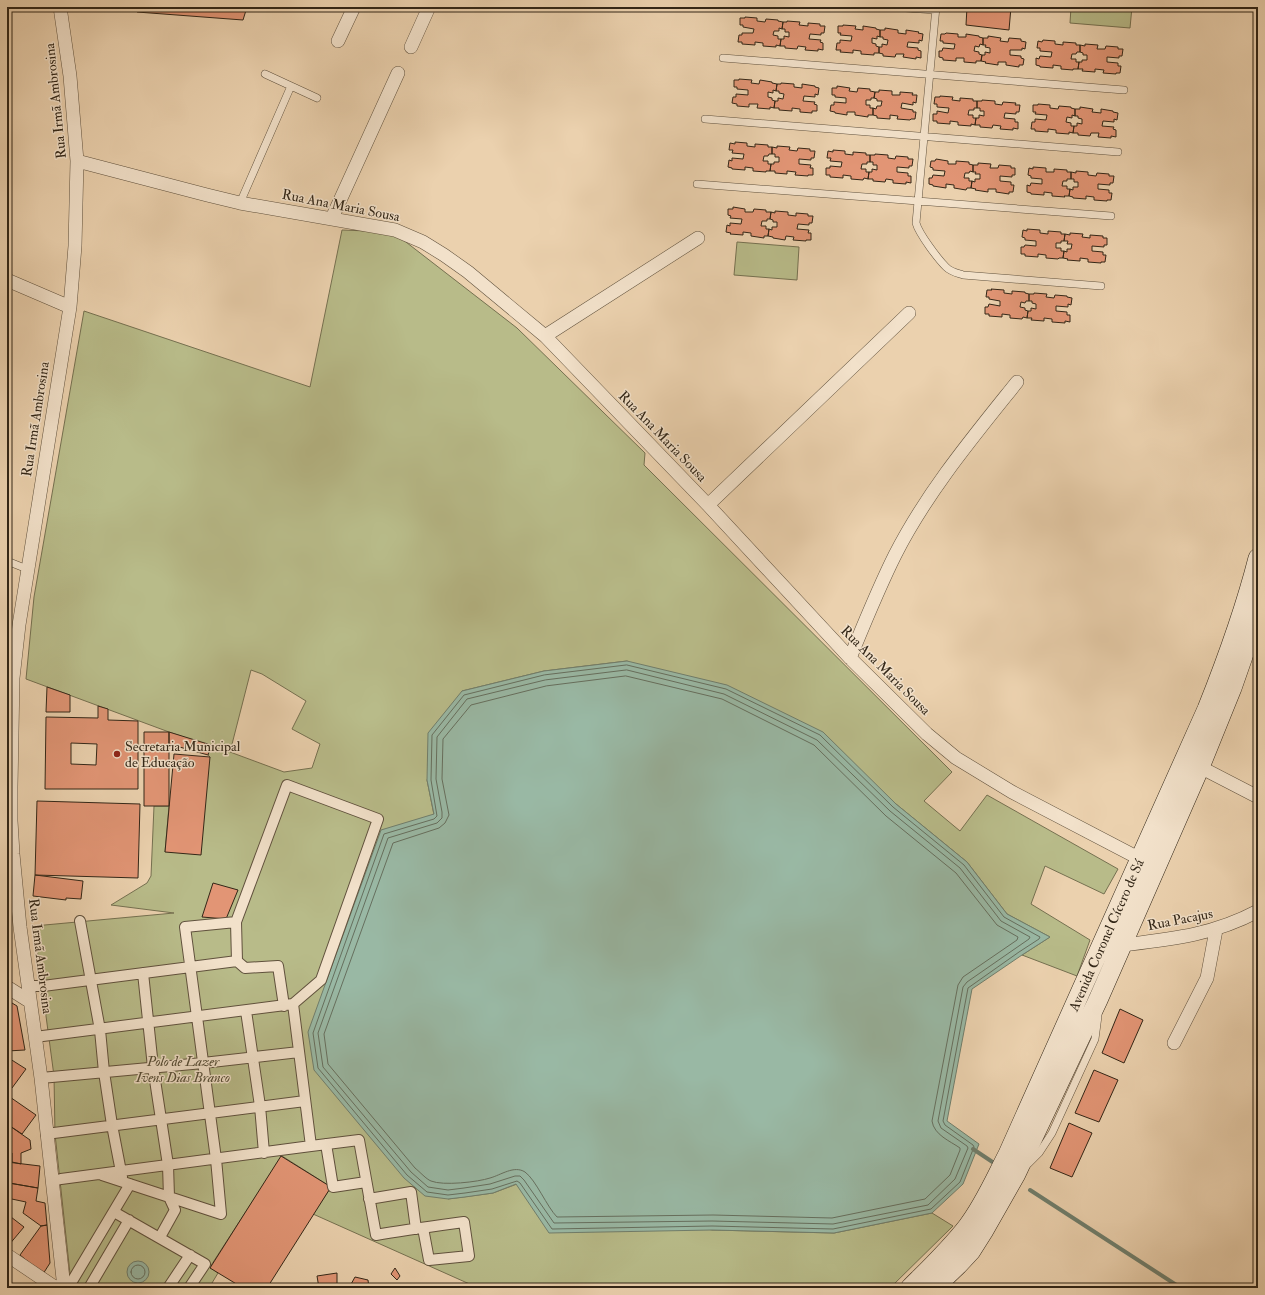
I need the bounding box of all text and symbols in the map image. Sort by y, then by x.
street label: Rua Irmã Ambrosina [41,42,70,160]
street label: Rua Ana Maria Sousa [280,186,402,225]
street label: Rua Irmã Ambrosina [18,360,53,478]
street label: Rua Ana Maria Sousa [615,387,711,486]
street label: Rua Ana Maria Sousa [837,622,934,719]
place label: Secretaria Municipal de Educação [125,738,241,771]
marker: Secretaria Municipal de Educação [112,749,122,759]
street label: Avenida Coronel Cícero de Sá [1065,856,1148,1015]
street label: Rua Irmã Ambrosina [25,897,56,1015]
street label: Rua Pacajus [1146,905,1214,934]
park label: Polo de Lazer Ivens Dias Branco [135,1053,230,1086]

